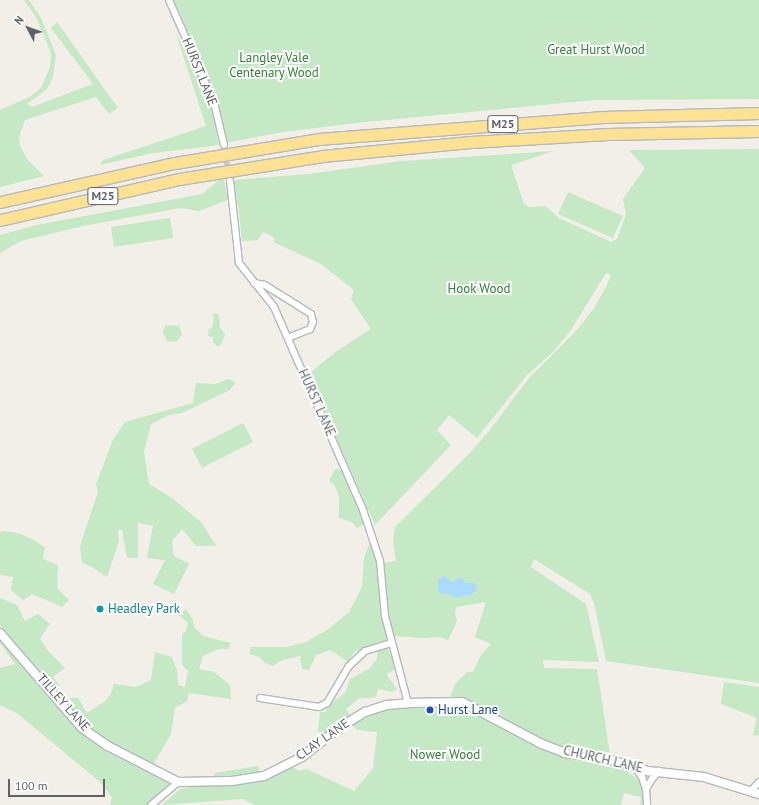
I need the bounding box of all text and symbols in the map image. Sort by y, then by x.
north arrow [8,8,48,48]
text: N [11,13,27,27]
street label: HURST LANE [178,35,220,109]
park label: Great Hurst Wood [547,42,645,58]
park label: Langley Vale Centenary Wood [229,51,319,82]
road number: M25 [487,114,519,134]
road number: M25 [87,186,119,206]
park label: Hook Wood [447,281,511,297]
street label: HURST LANE [294,367,338,439]
place label: Headley Park [108,601,180,617]
marker: Headley Park [95,604,105,614]
street label: TILLEY LANE [33,671,93,735]
place label: Hurst Lane [438,702,498,718]
marker: Hurst Lane [425,705,435,715]
street label: CLAY LANE [293,716,353,764]
street label: CHURCH LANE [562,743,644,777]
park label: Nower Wood [410,747,480,763]
scale bar [10,771,107,797]
text: 100 m [15,778,48,793]

